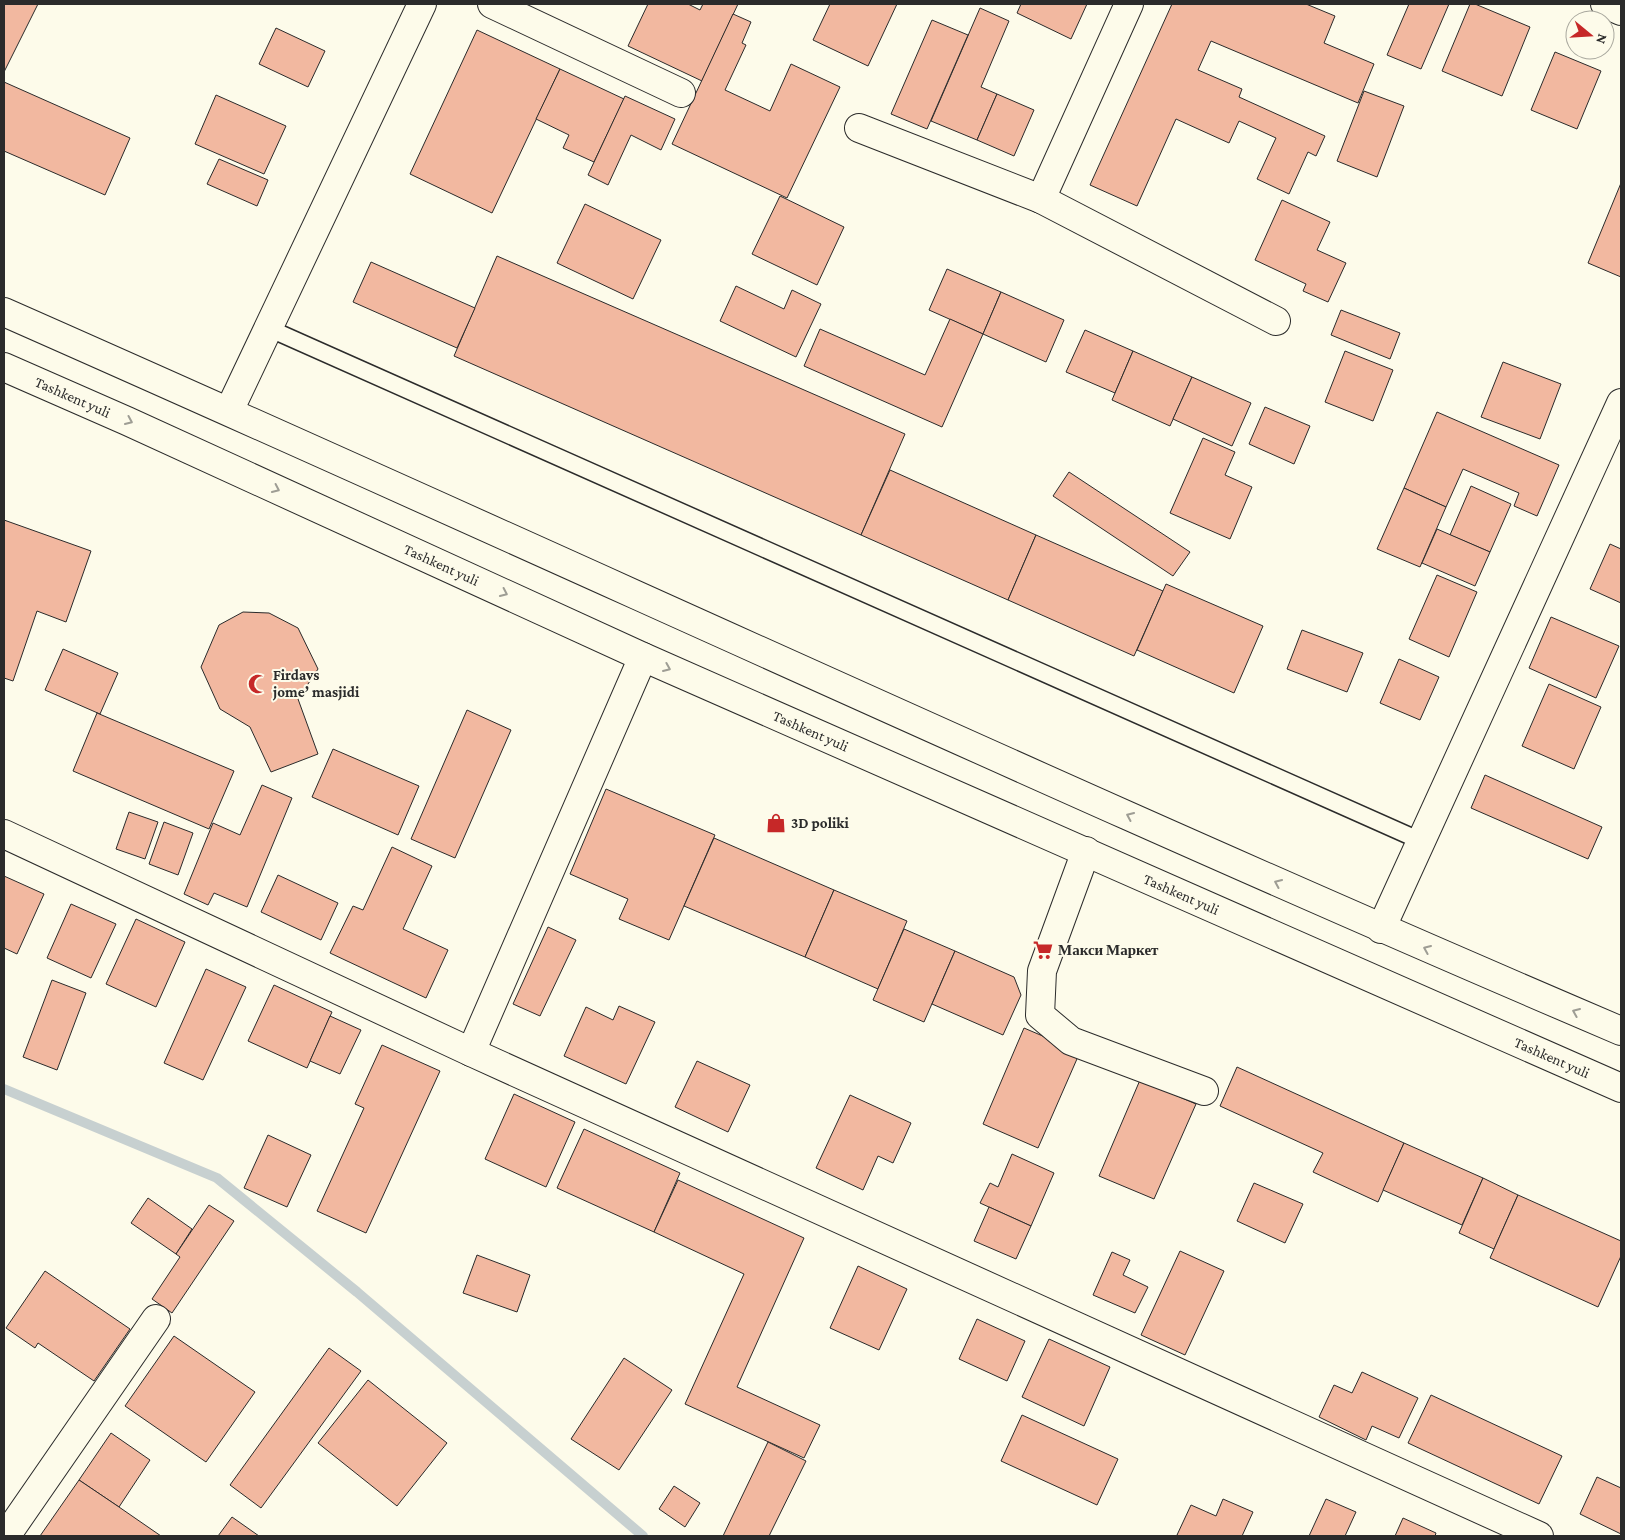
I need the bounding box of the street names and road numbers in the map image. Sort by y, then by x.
street label: Tashkent yuli [32,374,113,421]
street label: Tashkent yuli [401,541,482,589]
street label: Tashkent yuli [770,707,851,755]
street label: Tashkent yuli [1141,871,1222,918]
street label: Tashkent yuli [1512,1034,1592,1081]

